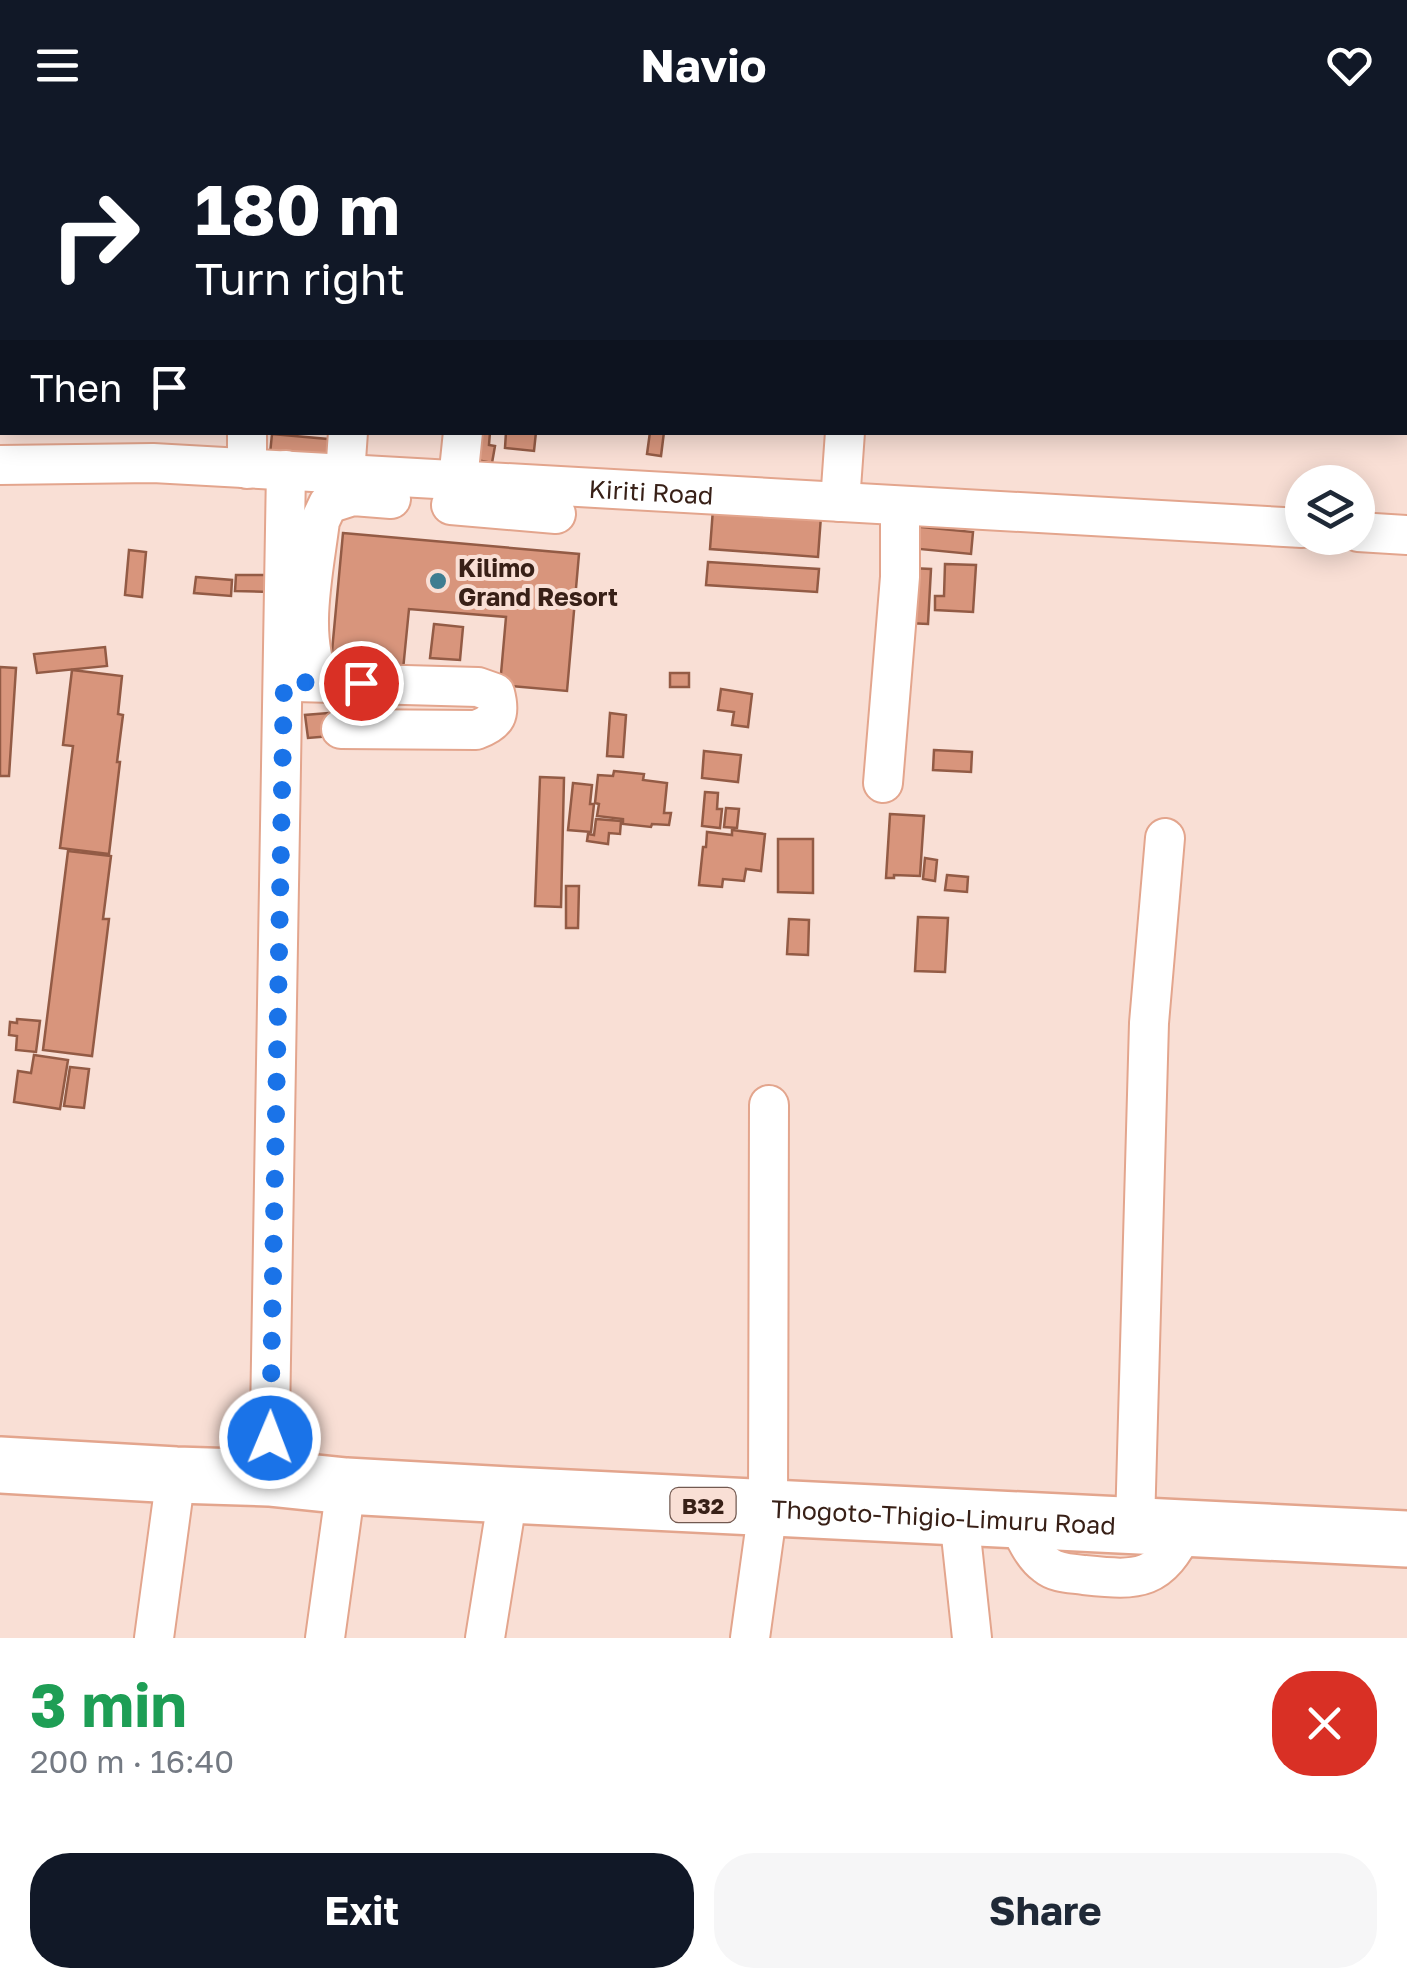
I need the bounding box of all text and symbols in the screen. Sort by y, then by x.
icon: menu [30,38,85,93]
text: Navio [641,38,766,92]
icon: heart [1322,38,1377,93]
text: 180 m [195,166,400,250]
icon: right [30,170,160,300]
text: Turn right [195,251,405,305]
icon: arrive [142,360,197,415]
text: Then [30,365,122,410]
map controls [1285,465,1375,555]
button: layers [1285,465,1375,555]
street label: Kiriti Road [588,472,714,510]
place label: Kilimo Grand Resort [458,552,618,612]
marker: Kilimo Grand Resort [427,570,449,592]
pin [319,641,404,726]
icon: arrive [334,656,389,711]
position arrow [218,1386,322,1490]
road number: B32 [670,1488,736,1522]
street label: Thogoto-Thigio-Limuru Road [770,1492,1117,1540]
text: 3 min [30,1668,187,1740]
button: close [1272,1671,1377,1776]
text: 200 m · 16:40 [30,1742,234,1780]
button: Exit [30,1853,694,1968]
button: Share [714,1853,1377,1968]

